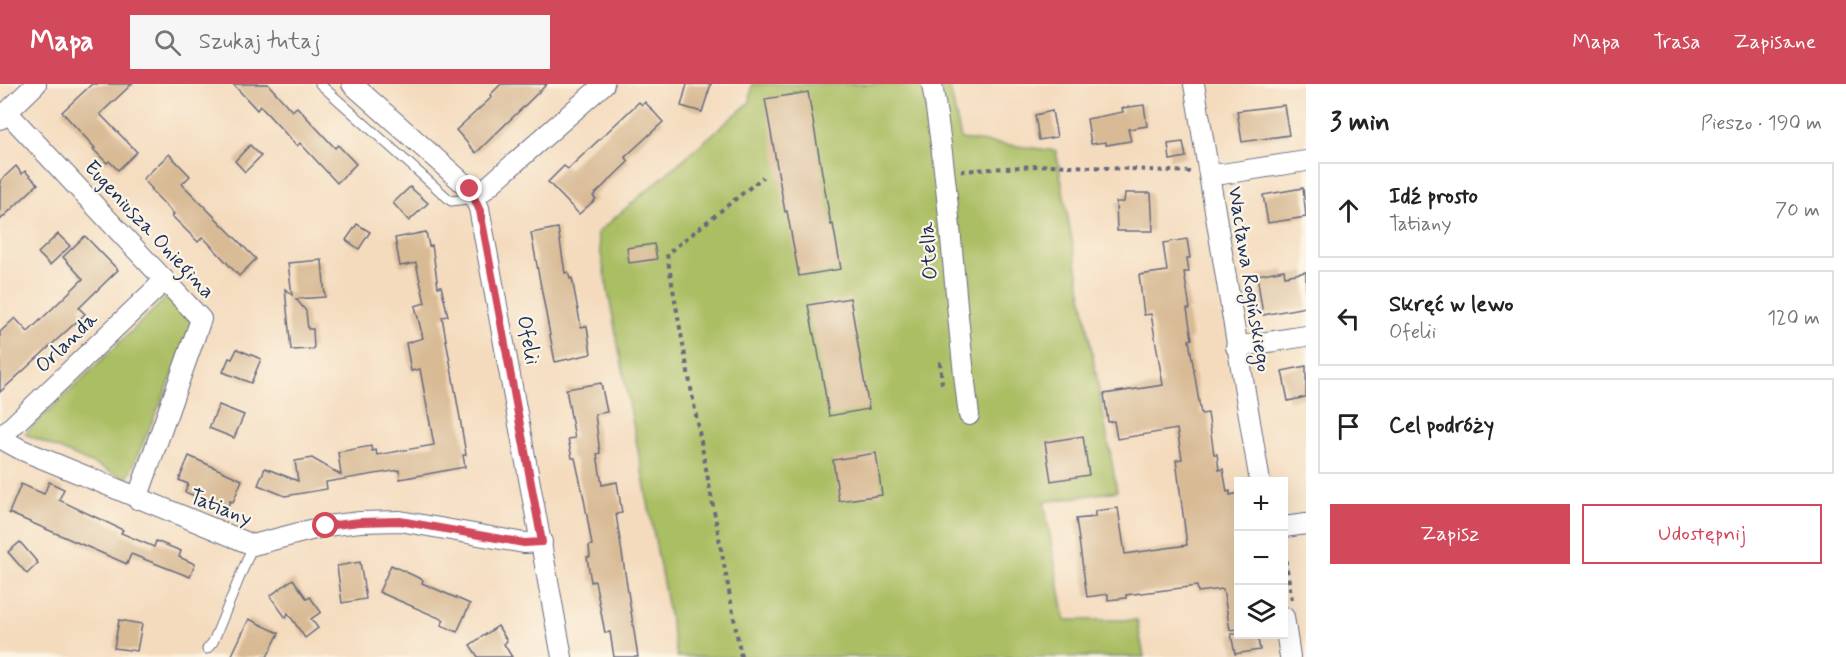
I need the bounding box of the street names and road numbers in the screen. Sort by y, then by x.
street label: Eugeniusza Oniegina [76,154,221,306]
street label: Wacława Rogińskiego [1220,184,1278,374]
street label: Otella [913,221,945,281]
street label: Orlanda [29,306,104,380]
street label: Ofelii [510,313,547,367]
street label: Tatiany [185,483,256,533]

